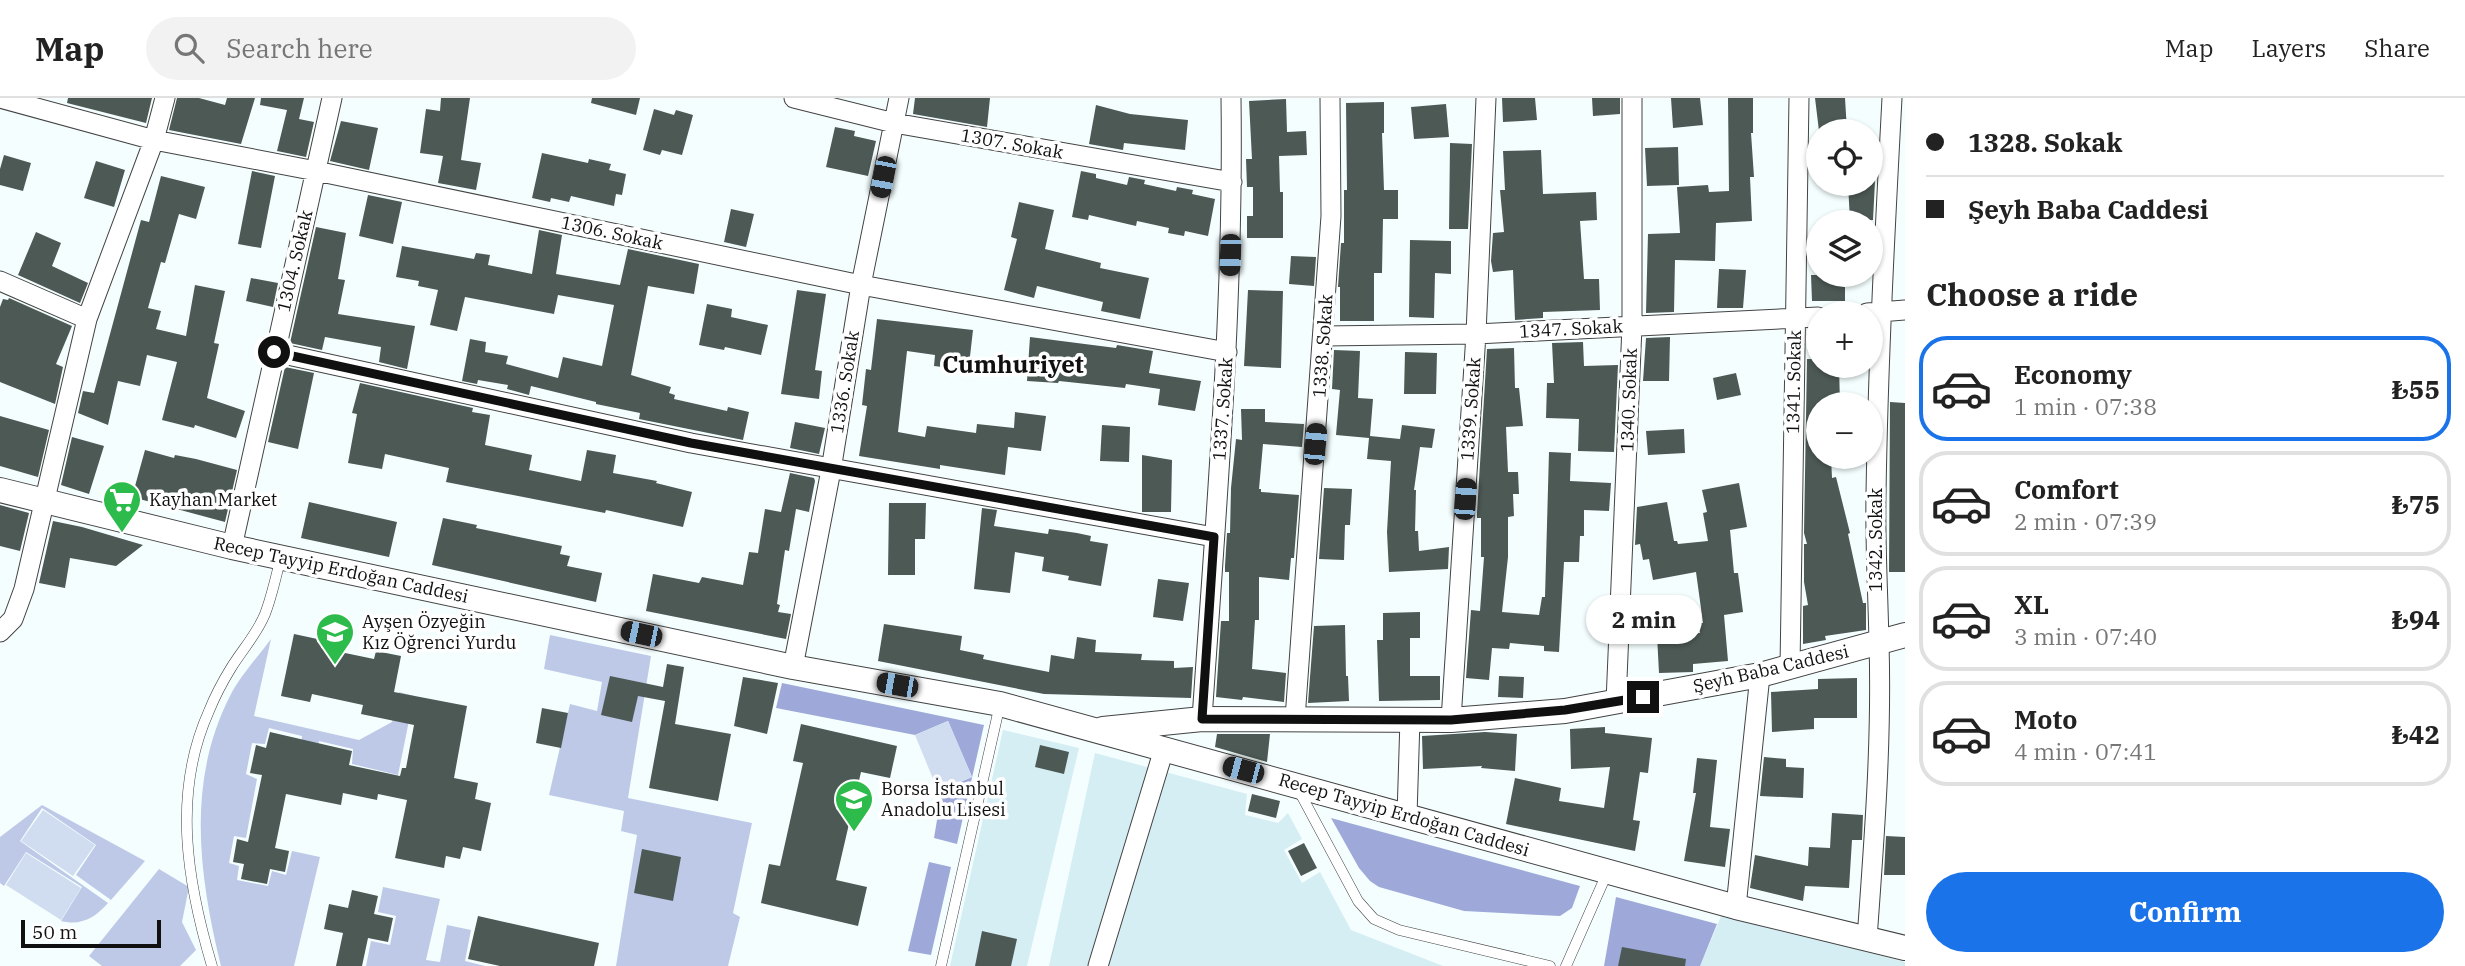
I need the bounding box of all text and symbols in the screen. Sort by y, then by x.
search box [146,17,636,80]
text: Map [35,27,104,70]
icon: search [170,29,208,67]
text: Search here [226,31,373,65]
text: Map [2165,32,2213,64]
text: Layers [2251,32,2326,64]
text: Share [2364,32,2430,64]
map controls [1806,119,1883,469]
button: locate [1806,119,1883,196]
street label: 1307. Sokak [959,123,1066,164]
text: 1328. Sokak [1968,125,2122,159]
car [869,154,898,200]
text: Şeyh Baba Caddesi [1968,192,2209,226]
street label: 1304. Sokak [272,207,318,314]
street label: 1306. Sokak [559,210,666,255]
button: layers [1806,210,1883,287]
car [1219,234,1242,276]
text: Choose a ride [1926,273,2138,315]
street label: 1338. Sokak [1307,293,1338,399]
button: + [1806,301,1883,378]
street label: 1347. Sokak [1519,314,1624,343]
street label: 1336. Sokak [825,328,864,435]
street label: 1341. Sokak [1781,329,1806,434]
route start [258,336,290,368]
street label: 1340. Sokak [1615,347,1642,452]
district label: Cumhuriyet [942,348,1084,380]
street label: 1337. Sokak [1207,356,1238,462]
street label: 1339. Sokak [1455,356,1486,462]
icon: car [1930,357,1993,420]
text: Economy [2014,357,2132,391]
text: ₺55 [2391,372,2440,406]
text: 1 min · 07:38 [2014,391,2157,421]
button: − [1806,392,1883,469]
car [1303,422,1328,466]
icon: car [1930,472,1993,535]
text: Comfort [2014,472,2119,506]
car [1454,477,1477,521]
supermarket icon: Kayhan Market [101,479,143,534]
text: ₺75 [2391,487,2440,521]
place label: Kayhan Market [149,488,277,511]
street label: 1342. Sokak [1864,488,1887,592]
text: 2 min · 07:39 [2014,506,2157,536]
street label: Recep Tayyip Erdoğan Caddesi [212,531,471,608]
icon: car [1930,587,1993,650]
text: XL [2014,587,2049,621]
callout: 2 min [1585,596,1701,644]
text: ₺94 [2391,602,2440,636]
text: 2 min [1612,604,1676,634]
place label: Ayşen Özyeğin Kız Öğrenci Yurdu [362,610,516,654]
school or university icon: Ayşen Özyeğin Kız Öğrenci Yurdu [314,611,356,666]
car [619,619,664,649]
text: 3 min · 07:40 [2014,621,2157,651]
street label: Şeyh Baba Caddesi [1691,639,1851,698]
car [875,671,920,699]
route end [1627,681,1659,713]
icon: car [1930,702,1993,765]
text: Moto [2014,702,2077,736]
text: ₺42 [2391,717,2440,751]
text: 4 min · 07:41 [2014,736,2157,766]
car [1220,754,1267,786]
street label: Recep Tayyip Erdoğan Caddesi [1276,768,1533,861]
place label: Borsa İstanbul Anadolu Lisesi [881,777,1006,821]
school or university icon: Borsa İstanbul Anadolu Lisesi [833,778,875,833]
button: Confirm [1926,872,2444,952]
scale bar [21,917,161,949]
text: 50 m [32,920,77,944]

